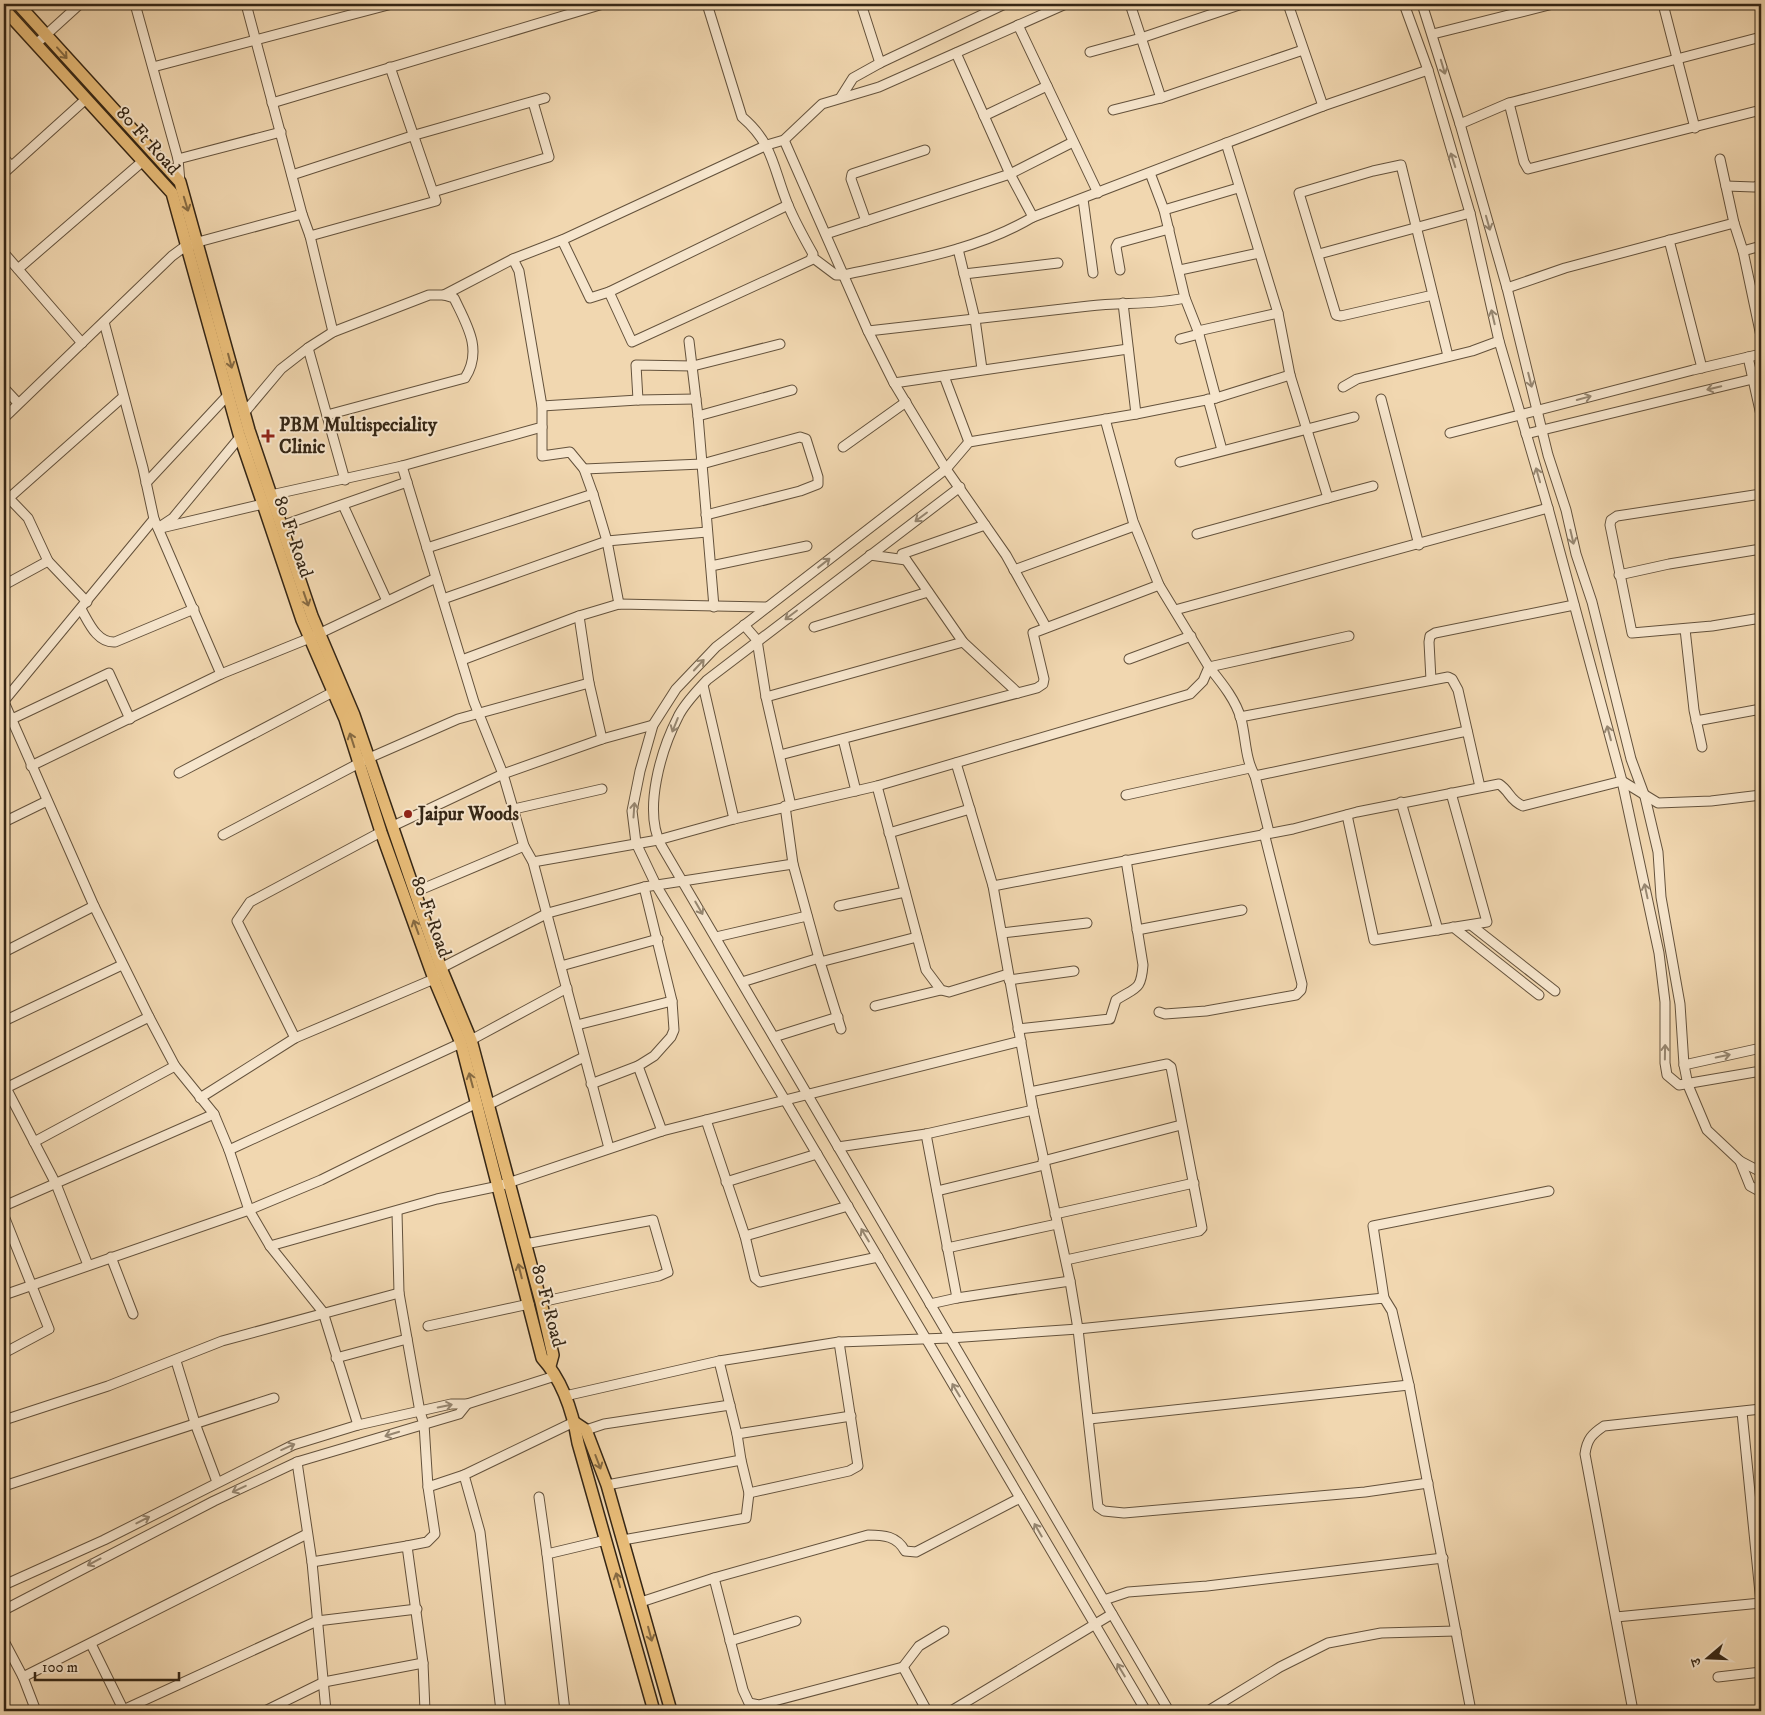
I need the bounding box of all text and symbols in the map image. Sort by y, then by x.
one-way arrow [57,47,68,60]
one-way arrow [1438,58,1448,74]
street label: 80 Ft Road [111,102,185,181]
one-way arrow [1448,152,1458,168]
one-way arrow [182,196,192,212]
one-way arrow [1484,214,1494,230]
one-way arrow [1488,309,1498,325]
one-way arrow [226,352,235,368]
one-way arrow [1526,371,1535,387]
one-way arrow [1706,384,1722,394]
one-way arrow [1575,393,1591,403]
place label: PBM Multispeciality Clinic [279,414,438,459]
marker: PBM Multispeciality Clinic [261,429,275,443]
one-way arrow [1533,467,1543,483]
street label: 80 Ft Road [268,493,318,581]
one-way arrow [914,512,928,522]
one-way arrow [1568,528,1577,544]
one-way arrow [818,558,831,569]
one-way arrow [302,591,311,606]
one-way arrow [785,609,798,620]
one-way arrow [693,659,705,672]
one-way arrow [669,717,679,732]
one-way arrow [1603,725,1613,741]
one-way arrow [346,732,356,748]
one-way arrow [629,802,638,818]
place label: Jaipur Woods [416,803,519,826]
marker: Jaipur Woods [402,808,414,820]
street label: 80 Ft Road [406,873,456,961]
one-way arrow [1641,884,1650,900]
one-way arrow [694,900,704,914]
one-way arrow [411,920,420,935]
one-way arrow [1660,1044,1670,1060]
one-way arrow [1714,1051,1730,1060]
one-way arrow [465,1072,475,1088]
one-way arrow [859,1228,869,1242]
street label: 80 Ft Road [526,1262,570,1350]
one-way arrow [515,1263,524,1279]
one-way arrow [951,1382,961,1397]
one-way arrow [437,1401,453,1410]
one-way arrow [384,1429,400,1439]
one-way arrow [280,1442,295,1452]
one-way arrow [594,1454,603,1469]
one-way arrow [232,1485,247,1494]
one-way arrow [135,1515,150,1524]
one-way arrow [1033,1523,1043,1537]
one-way arrow [87,1557,102,1567]
one-way arrow [612,1572,622,1588]
one-way arrow [646,1626,656,1642]
north arrow [1682,1632,1732,1682]
scale bar [35,1650,179,1682]
text: उ [1687,1655,1707,1669]
text: 100 m [42,1658,78,1677]
one-way arrow [1116,1663,1126,1677]

